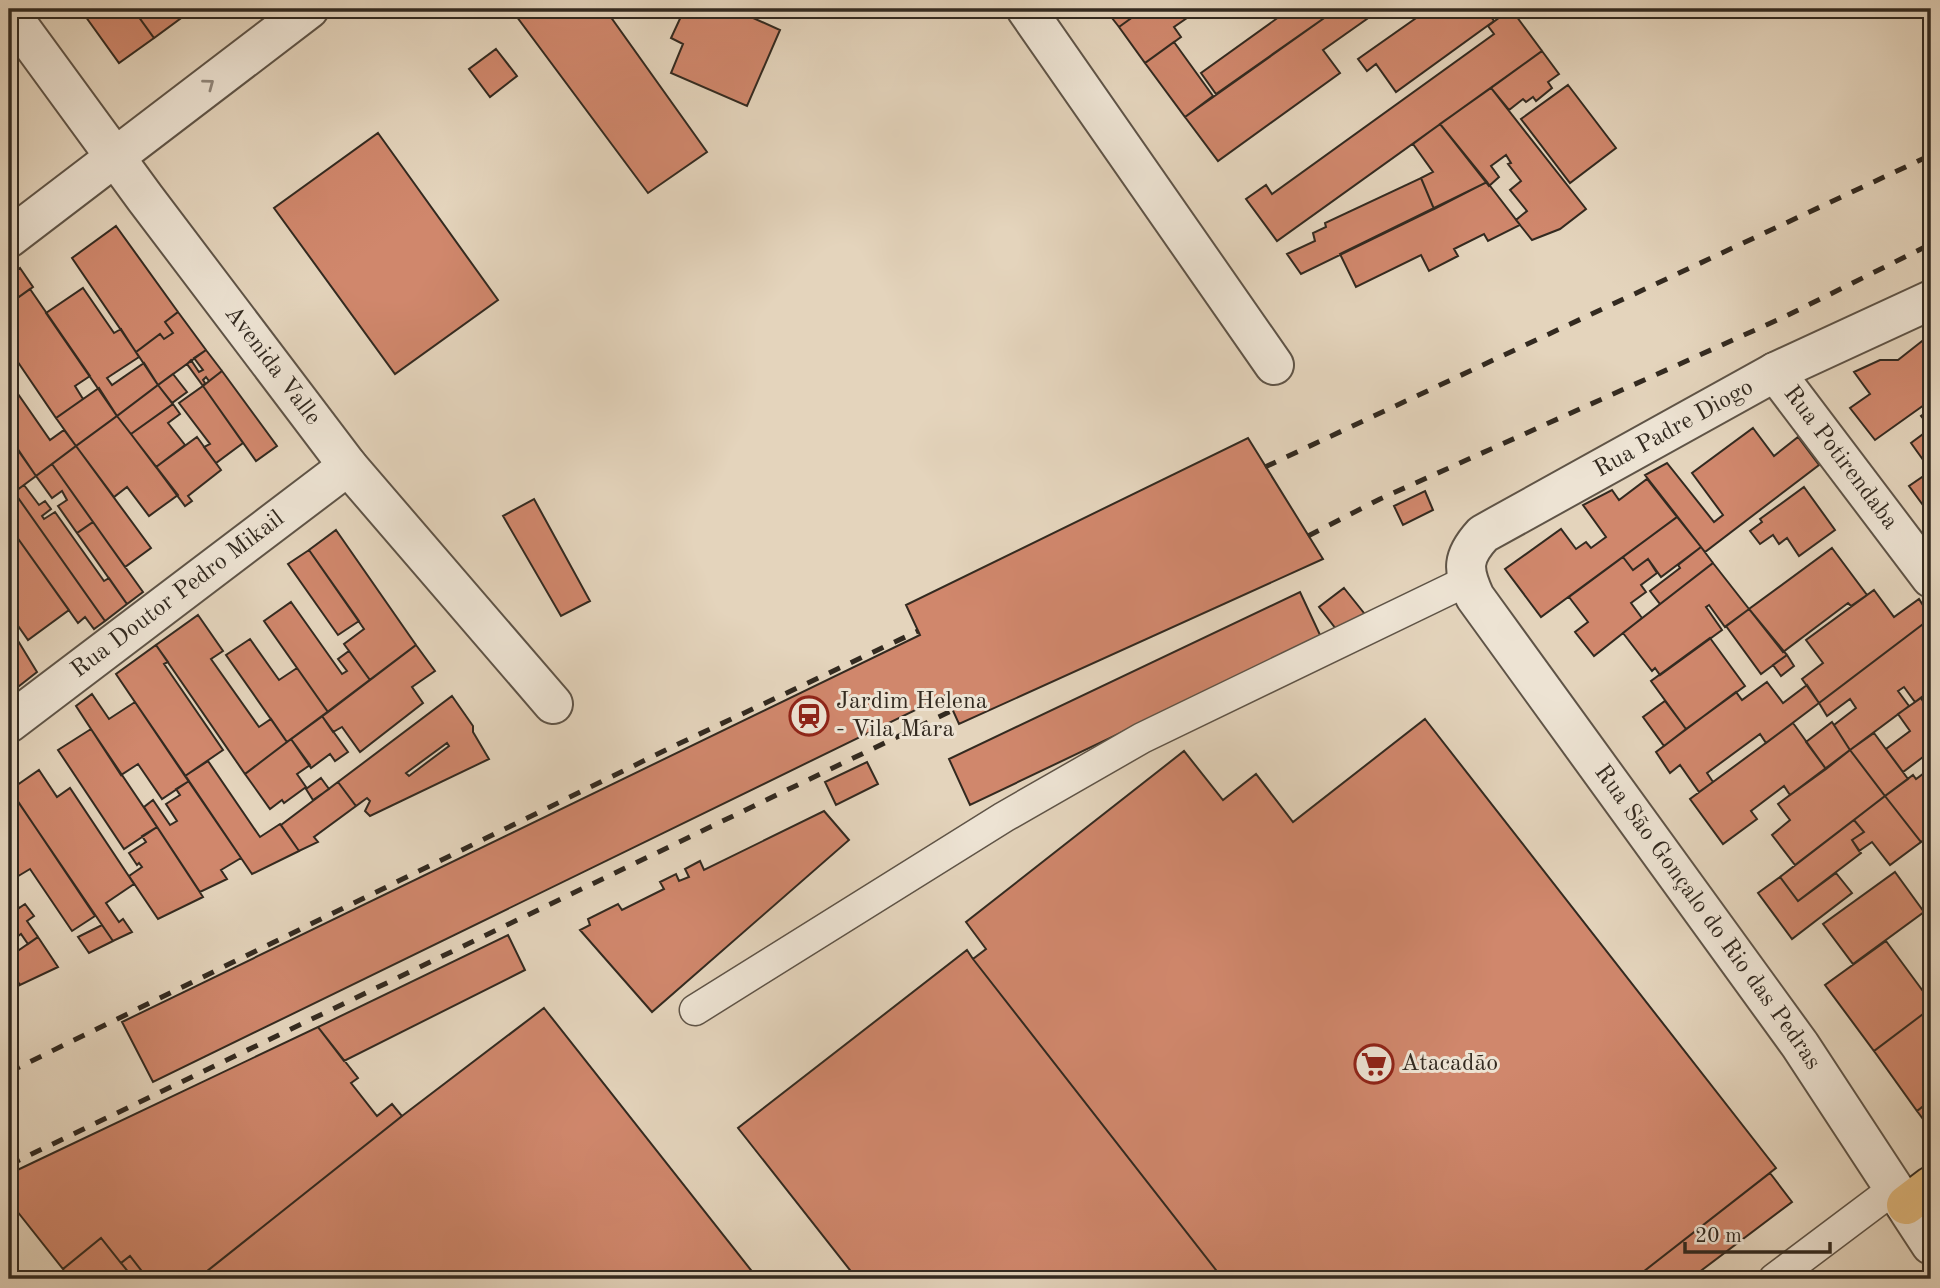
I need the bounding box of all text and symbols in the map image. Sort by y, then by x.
one-way arrow [201,80,214,92]
street label: Avenida Valle [220,302,325,430]
street label: Rua Padre Diogo [1590,375,1758,483]
street label: Rua Potirendaba [1778,382,1902,534]
street label: Rua Doutor Pedro Mikail [67,507,289,683]
place label: Jardim Helena - Vila Mara [836,690,988,742]
station icon: Jardim Helena - Vila Mara [788,695,830,737]
street label: Rua São Gonçalo do Rio das Pedras [1589,761,1825,1074]
supermarket icon: Atacadão [1353,1043,1395,1085]
place label: Atacadão [1401,1052,1498,1076]
scale bar [1685,1211,1830,1255]
text: 20 m [1695,1226,1742,1247]

